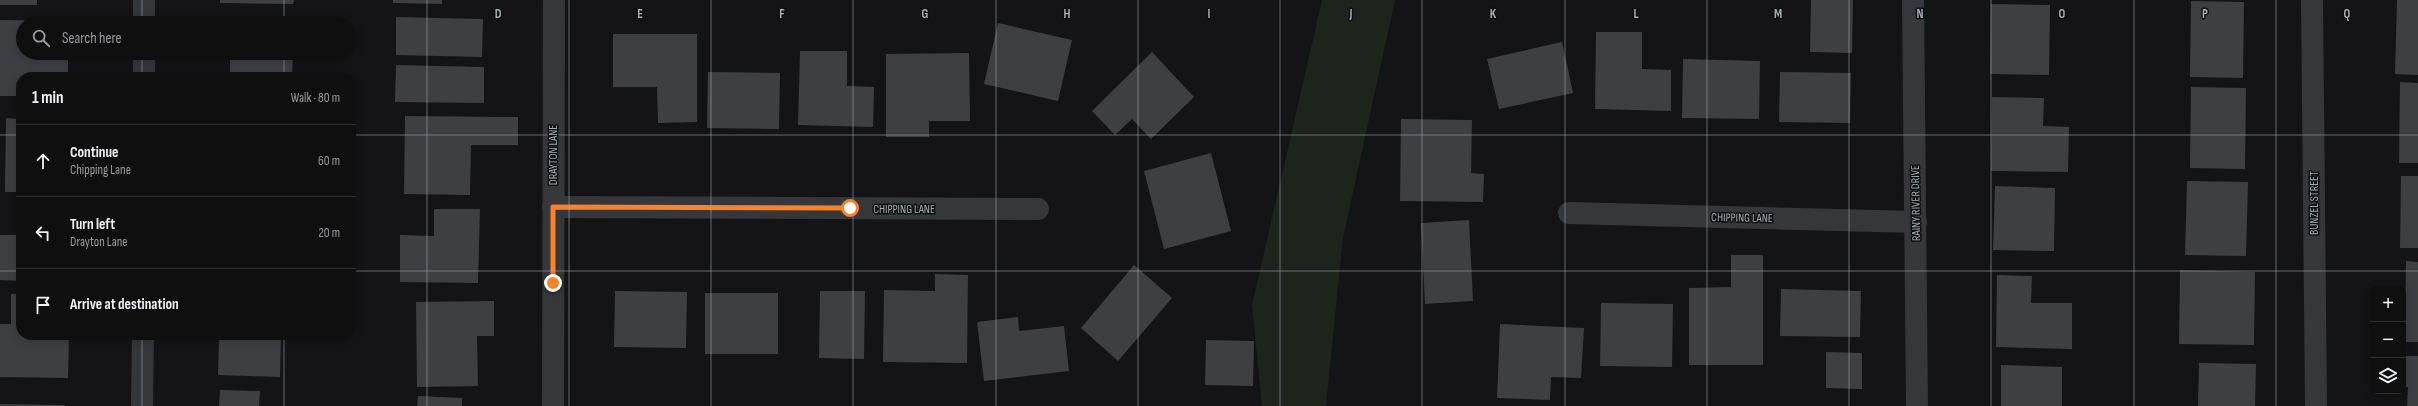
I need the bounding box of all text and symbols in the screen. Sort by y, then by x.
text: D [495,6,502,22]
text: E [637,6,643,22]
text: F [779,6,785,22]
text: G [922,6,929,22]
text: H [1064,6,1071,22]
text: I [1208,6,1211,22]
text: J [1349,6,1353,22]
text: K [1490,6,1497,22]
text: L [1633,6,1639,22]
text: M [1774,6,1782,22]
text: N [1917,6,1924,22]
text: O [2059,6,2066,22]
text: P [2202,6,2208,22]
text: Q [2344,6,2351,22]
search box [16,16,356,60]
icon: search [30,27,52,49]
text: Search here [62,29,122,48]
text: 1 min [32,88,64,108]
text: Walk · 80 m [291,90,340,106]
street label: DRAYTON LANE [546,125,561,185]
text: Continue [70,143,119,162]
icon: ahead [32,150,54,172]
text: 60 m [318,153,340,169]
text: Chipping Lane [70,162,131,178]
street label: RAINY RIVER DRIVE [1908,165,1924,241]
street label: BUNZEL STREET [2307,171,2322,235]
route start [841,199,859,217]
street label: CHIPPING LANE [873,202,935,217]
street label: CHIPPING LANE [1711,210,1773,226]
text: Turn left [70,215,115,234]
icon: left [32,222,54,244]
text: 20 m [318,225,340,241]
text: Drayton Lane [70,234,127,250]
route end [544,274,562,292]
map controls [2370,286,2406,394]
button: + [2370,286,2406,322]
icon: arrive [32,294,54,316]
text: Arrive at destination [70,295,179,314]
button: − [2370,322,2406,358]
button: layers [2370,358,2406,394]

